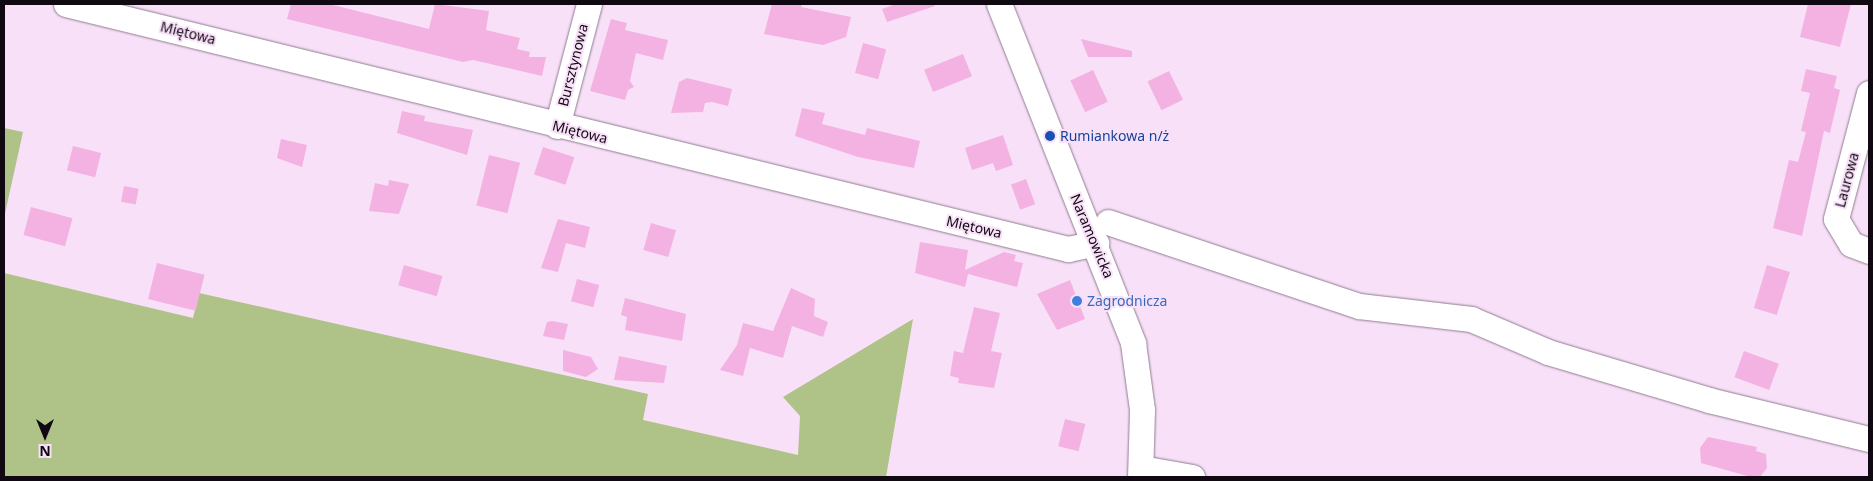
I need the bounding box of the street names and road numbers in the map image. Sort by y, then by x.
street label: Miętowa [159,18,217,48]
street label: Bursztynowa [555,22,591,108]
street label: Miętowa [551,117,609,147]
street label: Laurowa [1832,151,1862,209]
street label: Naramowicka [1067,191,1117,281]
street label: Miętowa [945,212,1003,242]

